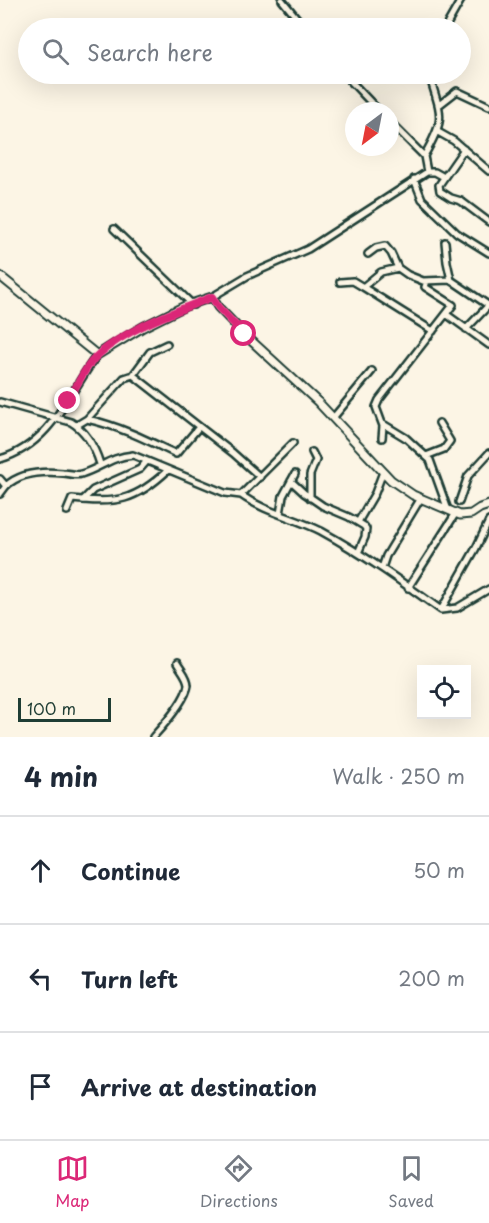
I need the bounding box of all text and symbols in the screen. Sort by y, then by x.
search box [18,18,471,84]
icon: search [39,35,72,68]
text: Search here [87,35,213,68]
north arrow [345,102,399,156]
route start [230,320,256,346]
route end [54,387,80,413]
map controls [417,665,471,719]
button: locate [417,665,471,719]
scale bar [18,695,111,722]
text: 100 m [27,696,76,720]
text: 4 min [24,757,98,796]
text: Walk · 250 m [332,761,465,791]
icon: ahead [24,854,57,887]
text: Continue [81,854,180,887]
text: 50 m [413,855,465,885]
icon: left [24,962,57,995]
text: Turn left [81,962,178,995]
text: 200 m [398,963,465,993]
icon: arrive [24,1070,57,1103]
text: Arrive at destination [81,1070,317,1103]
tab: Map [55,1152,89,1212]
tab: Directions [200,1152,278,1212]
tab: Saved [388,1152,434,1212]

